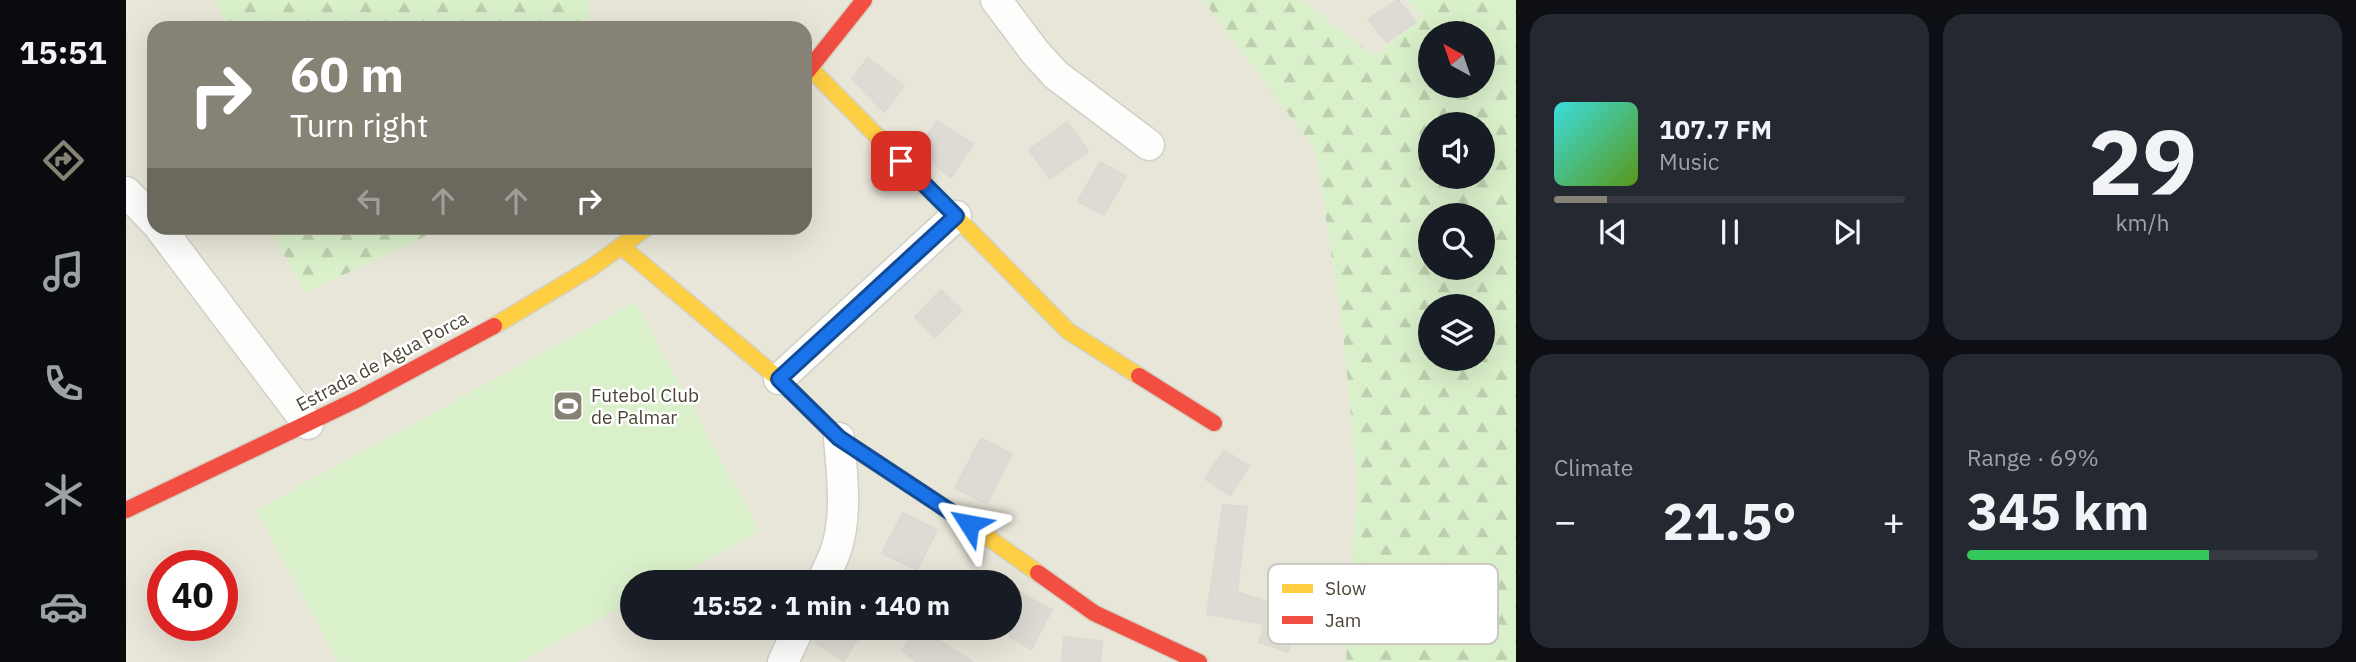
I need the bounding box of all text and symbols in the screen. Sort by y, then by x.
north arrow [1418,21,1494,98]
map controls [1418,21,1495,371]
text: 15:51 [19,31,107,73]
text: 60 m [290,42,404,105]
icon: right [175,49,266,140]
text: 29 [2088,102,2197,220]
text: Turn right [290,104,428,146]
button: sound [1418,112,1495,189]
text: 107.7 FM [1659,112,1772,146]
pin [871,131,931,191]
icon: directions [39,136,88,185]
icon: arrive [882,142,920,180]
text: Music [1659,146,1719,176]
icon: left [351,182,389,220]
icon: ahead [424,182,462,220]
icon: ahead [497,182,535,220]
icon: right [570,182,608,220]
button: search [1418,203,1495,280]
text: km/h [2115,207,2170,237]
icon: previous [1594,213,1632,251]
icon: pause [1711,213,1749,251]
icon: next [1828,213,1866,251]
icon: music [39,247,88,296]
button: layers [1418,294,1495,371]
street label: Estrada de Agua Porca [292,305,472,417]
icon: phone [39,359,88,408]
place label: Futebol Club de Palmar [591,383,699,429]
sports icon: Futebol Club de Palmar [551,389,585,423]
text: Range · 69% [1967,442,2099,472]
text: Climate [1554,452,1633,482]
icon: climate [39,470,88,519]
text: 345 km [1967,477,2149,544]
position arrow [932,487,1006,561]
text: 21.5° [1662,487,1797,554]
text: − [1554,496,1577,545]
text: + [1882,496,1905,545]
speed limit sign: 40 [147,550,238,641]
legend [1268,564,1498,644]
text: Slow [1325,576,1366,600]
icon: car [39,582,88,631]
text: 15:52 · 1 min · 140 m [692,588,950,622]
text: Jam [1325,608,1361,632]

